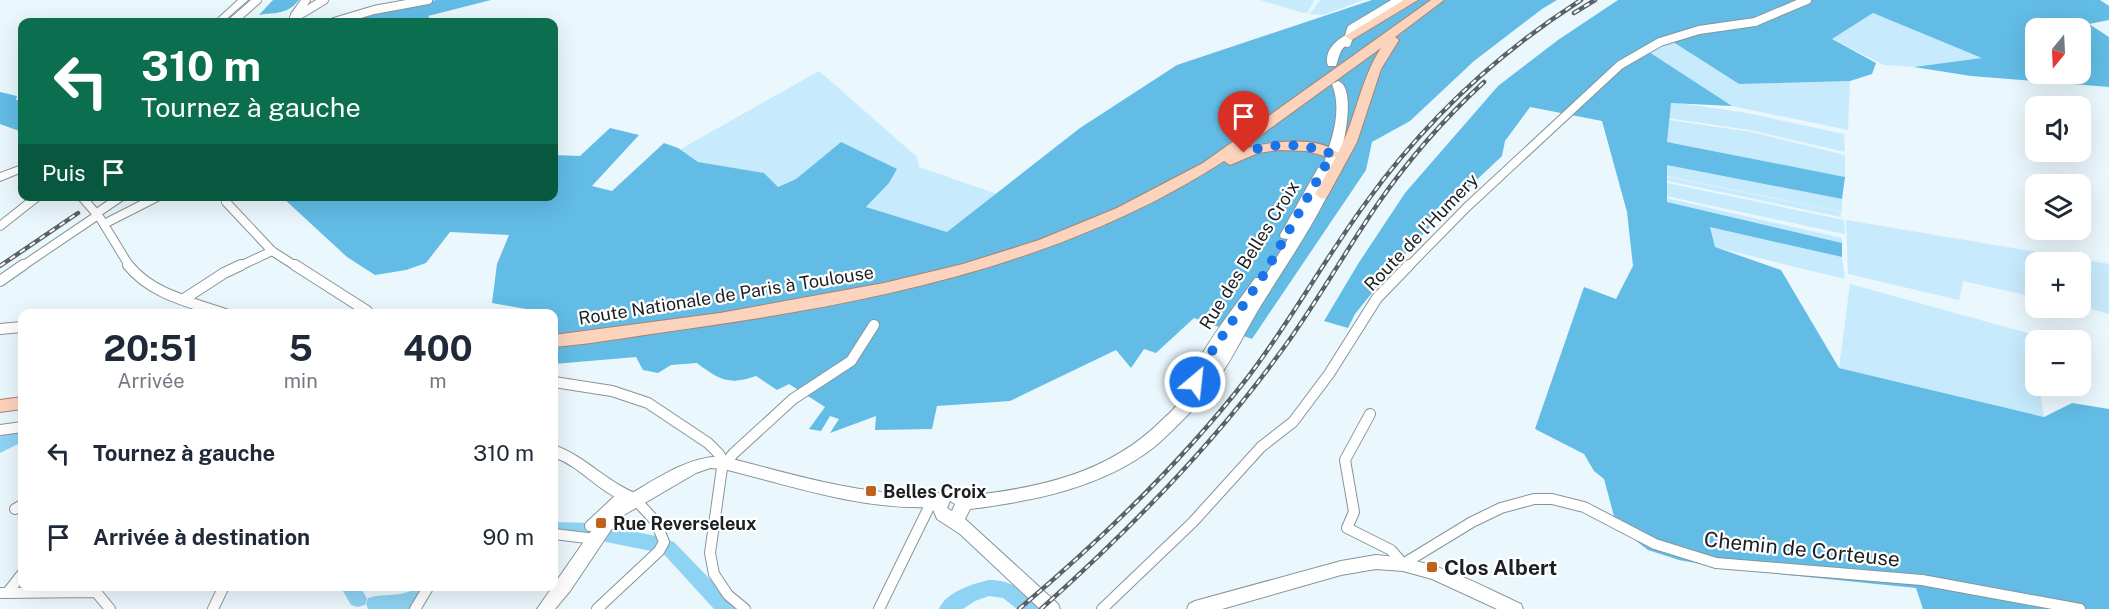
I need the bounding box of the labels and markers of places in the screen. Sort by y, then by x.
pin [1218,91,1269,153]
place label: Belles Croix [883,481,987,502]
marker: Belles Croix [864,484,878,498]
place label: Rue Reverseleux [613,513,757,534]
marker: Rue Reverseleux [594,516,608,530]
place label: Clos Albert [1444,555,1557,580]
marker: Clos Albert [1425,560,1439,574]

